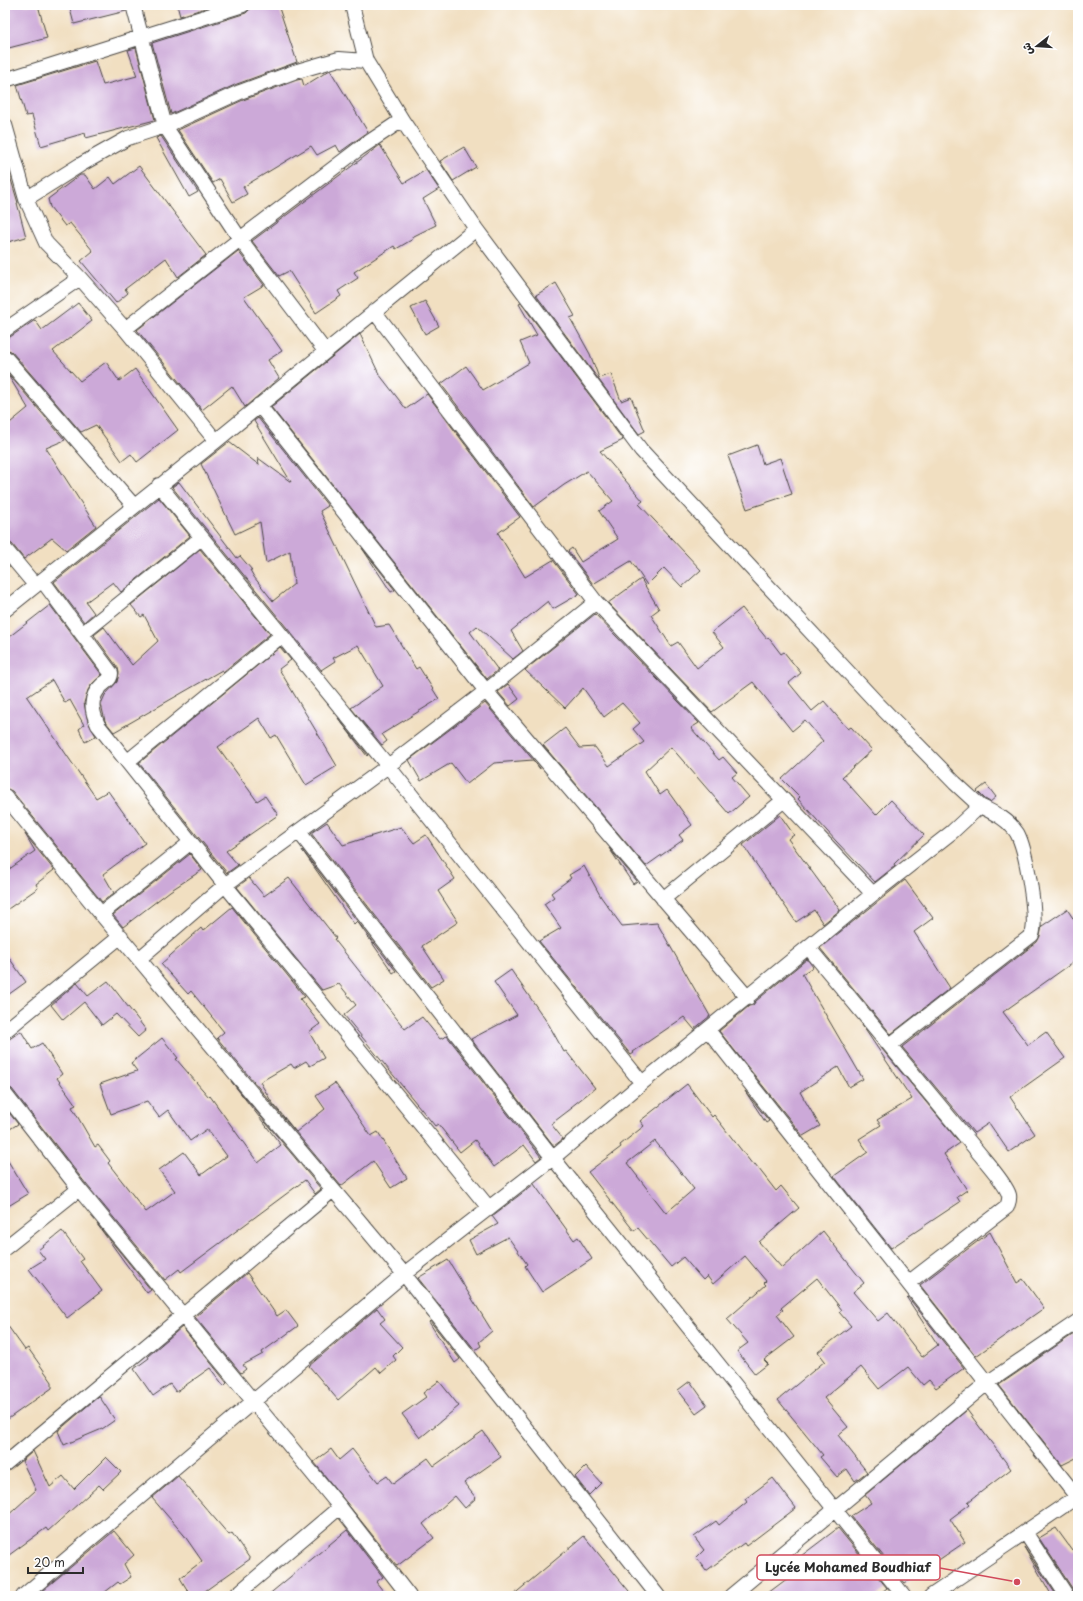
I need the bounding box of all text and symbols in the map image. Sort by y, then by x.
north arrow [1017,26,1057,66]
text: ش [1017,41,1037,57]
scale bar [28,1549,83,1575]
text: 20 m [34,1553,65,1571]
callout: Lycée Mohamed Boudhiaf [757,1555,940,1580]
text: Lycée Mohamed Boudhiaf [765,1557,933,1576]

